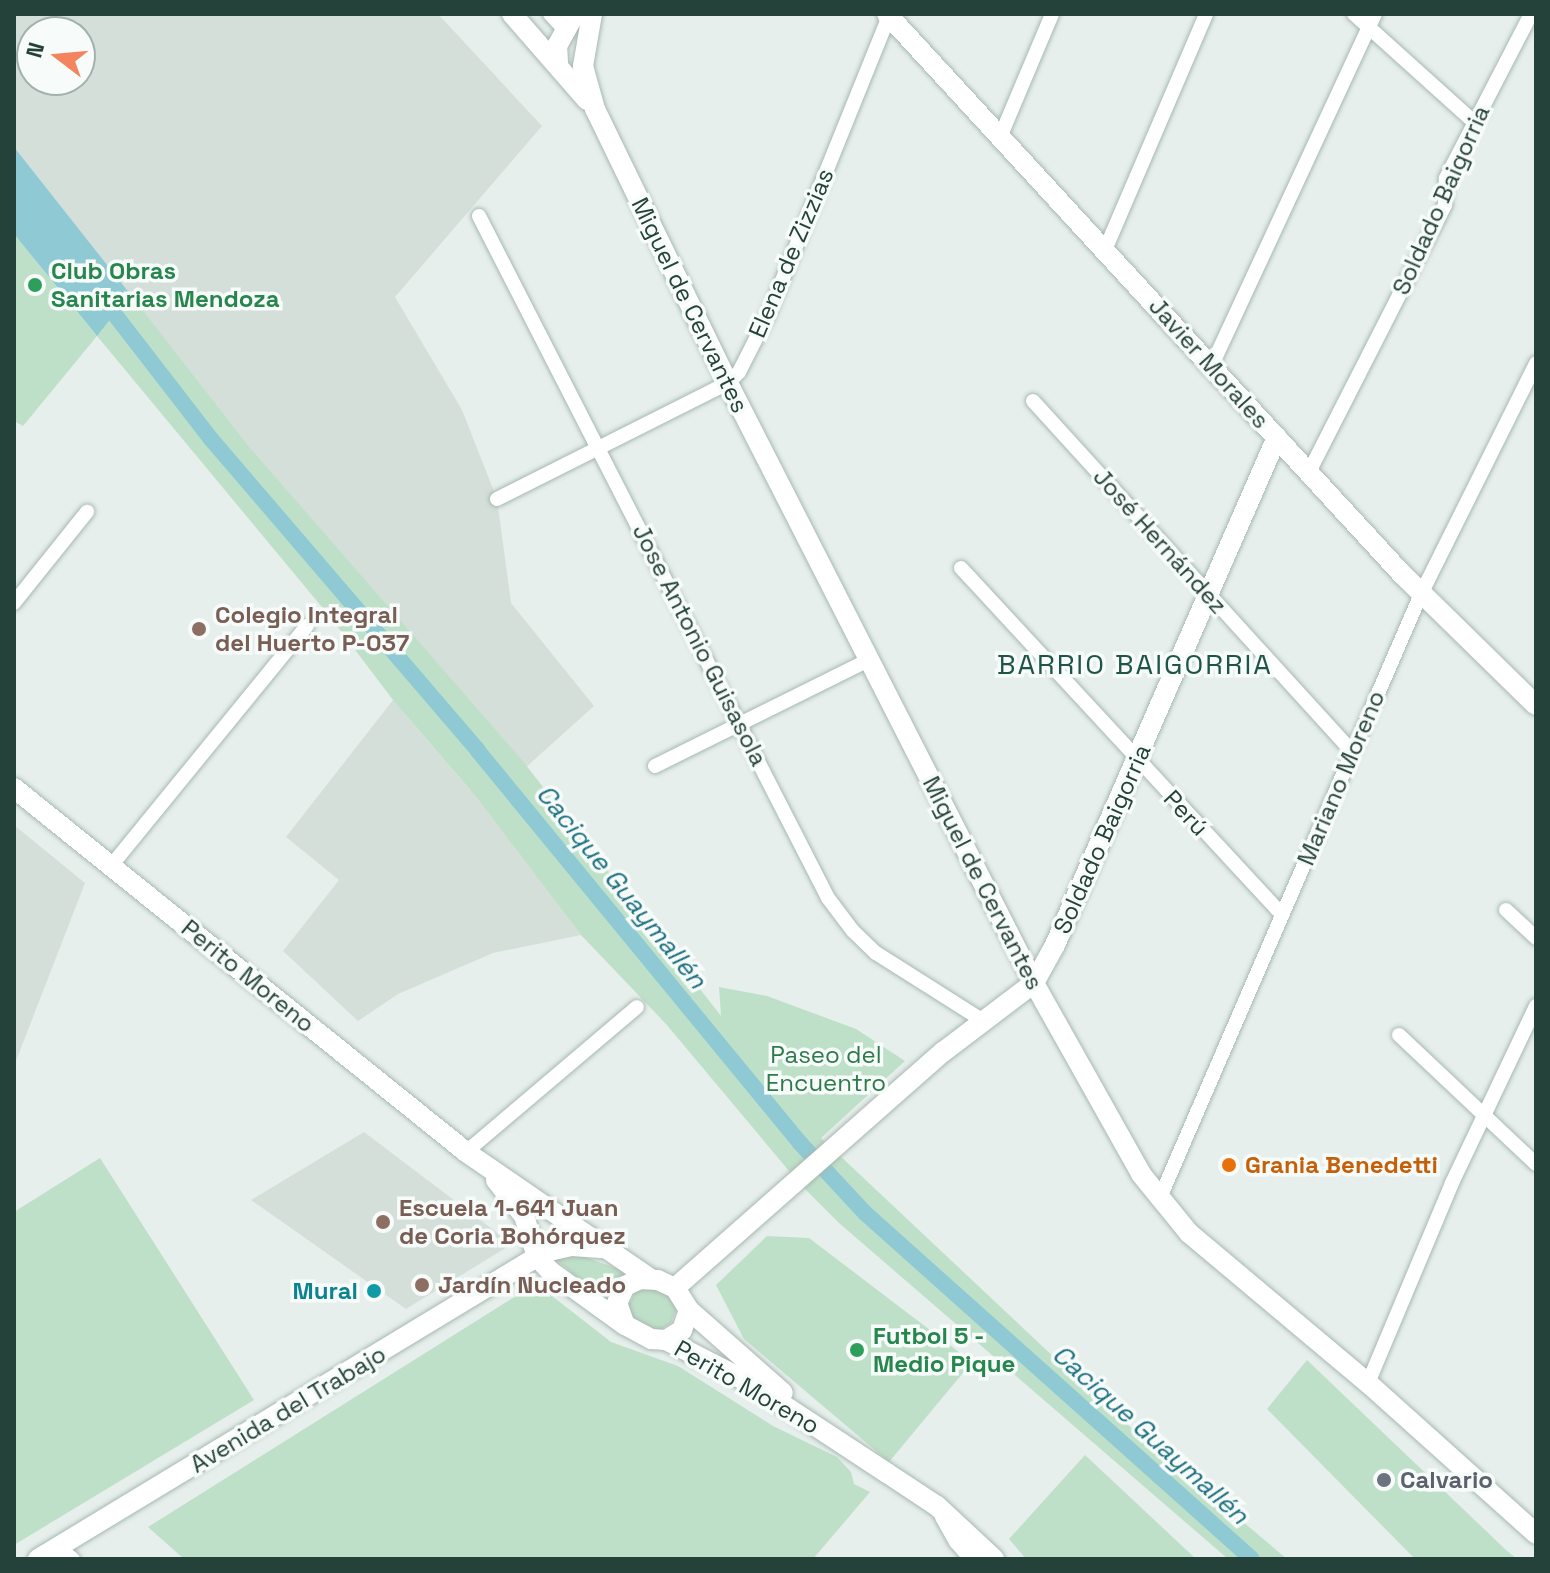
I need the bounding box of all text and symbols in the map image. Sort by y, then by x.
north arrow [16,16,96,96]
text: N [19,39,50,61]
street label: Soldado Baigorria [1386,101,1496,299]
street label: Elena de Zizzias [742,164,840,342]
street label: Miguel de Cervantes [625,193,755,417]
place label: Club Obras Sanitarias Mendoza [51,257,280,313]
marker: Club Obras Sanitarias Mendoza [26,276,44,294]
street label: Javier Morales [1143,292,1275,434]
street label: José Hernández [1087,462,1233,620]
street label: Jose Antonio Guisasola [626,519,774,771]
place label: Colegio Integral del Huerto P-037 [215,601,409,657]
marker: Colegio Integral del Huerto P-037 [190,620,208,638]
district label: BARRIO BAIGORRIA [997,647,1273,681]
street label: Mariano Moreno [1291,686,1391,870]
street label: Soldado Baigorria [1047,740,1157,938]
street label: Miguel de Cervantes [917,771,1049,995]
water label: Cacique Guaymallén [529,779,713,995]
street label: Perú [1158,784,1214,842]
street label: Perito Moreno [176,914,320,1038]
park label: Paseo del Encuentro [766,1041,886,1097]
place label: Grania Benedetti [1245,1151,1438,1179]
marker: Grania Benedetti [1220,1156,1238,1174]
place label: Escuela 1-641 Juan de Coria Bohórquez [399,1194,626,1250]
marker: Escuela 1-641 Juan de Coria Bohórquez [374,1213,392,1231]
place label: Jardín Nucleado [438,1271,626,1299]
marker: Jardín Nucleado [413,1276,431,1294]
place label: Mural [293,1277,358,1305]
marker: Mural [365,1282,383,1300]
place label: Futbol 5 - Medio Pique [873,1322,1015,1378]
street label: Perito Moreno [669,1334,825,1440]
street label: Avenida del Trabajo [185,1339,391,1479]
water label: Cacique Guaymallén [1046,1339,1254,1531]
marker: Futbol 5 - Medio Pique [848,1341,866,1359]
place label: Calvario [1400,1466,1493,1494]
marker: Calvario [1375,1471,1393,1489]

